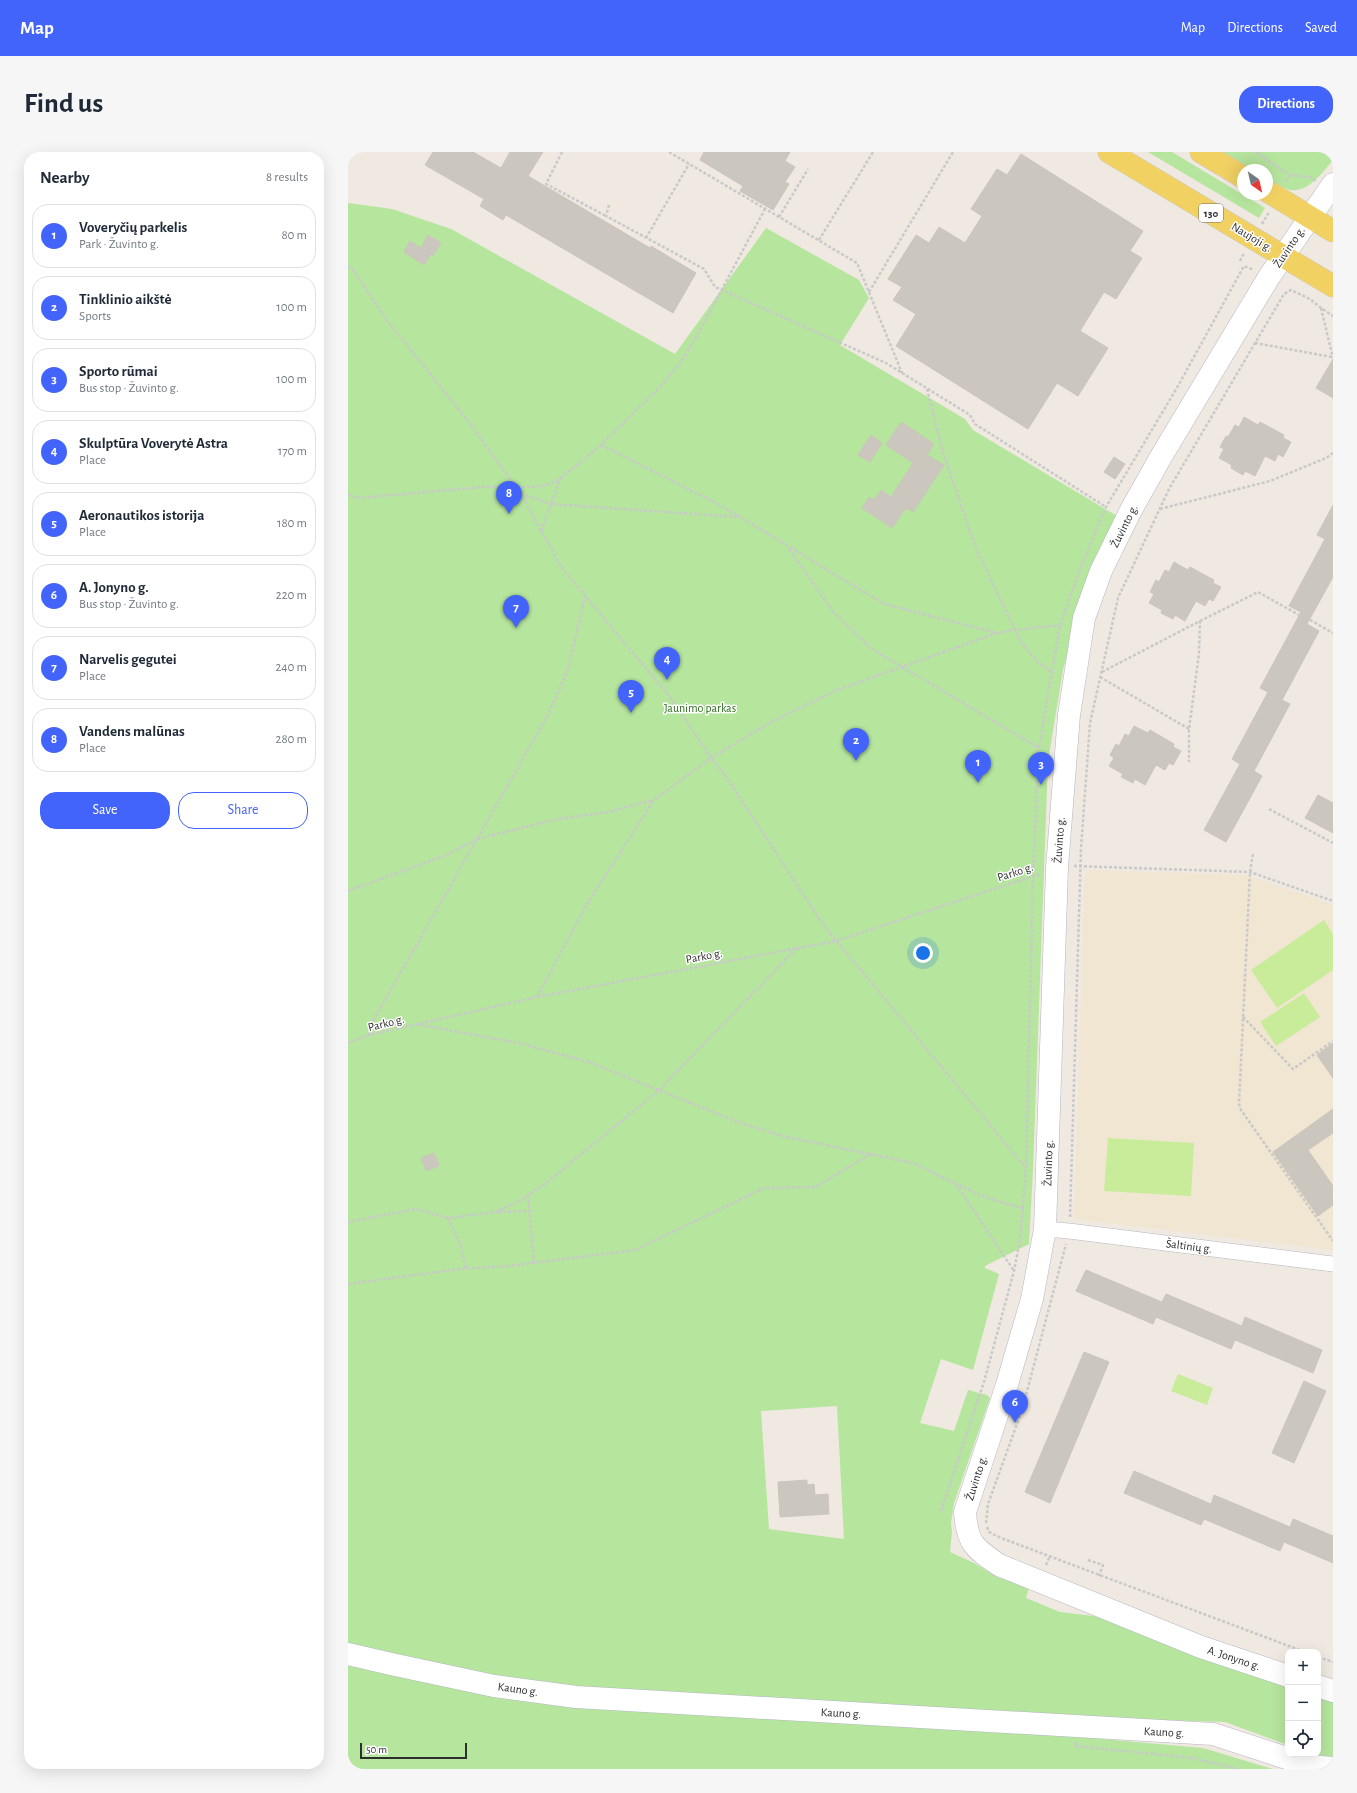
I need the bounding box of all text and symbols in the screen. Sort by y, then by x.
text: Map [20,19,54,38]
text: Map [1181,21,1205,35]
text: Directions [1227,21,1283,35]
text: Saved [1305,21,1337,35]
button: Directions [1239,86,1333,123]
text: Find us [24,90,103,118]
north arrow [1237,164,1273,200]
text: Nearby [40,169,90,186]
text: 8 results [266,171,308,184]
road number: 130 [1199,204,1223,222]
text: Voveryčių parkelis [79,220,187,235]
street label: Naujoji g. [1229,220,1275,255]
street label: Žuvinto g. [1270,224,1307,270]
text: 1 [52,229,56,242]
text: 80 m [281,229,307,242]
text: Park · Žuvinto g. [79,238,159,251]
text: Tinklinio aikštė [79,292,172,307]
text: 2 [51,301,57,314]
text: 100 m [276,301,307,314]
text: Sports [79,310,111,323]
text: Sporto rūmai [79,364,158,379]
text: 3 [51,373,57,386]
text: 100 m [276,373,307,386]
text: Bus stop · Žuvinto g. [79,382,179,395]
text: Skulptūra Voverytė Astra [79,436,228,451]
text: 4 [51,445,57,458]
text: 170 m [278,445,307,458]
text: Place [79,454,106,467]
pin: 8 [496,481,522,514]
street label: Žuvinto g. [1107,502,1140,549]
text: Aeronautikos istorija [79,508,205,523]
text: 5 [51,517,57,530]
text: 180 m [277,517,307,530]
text: Place [79,526,106,539]
text: A. Jonyno g. [79,580,149,595]
text: 6 [51,589,57,602]
text: 220 m [276,589,307,602]
pin: 7 [503,595,529,628]
text: Bus stop · Žuvinto g. [79,598,179,611]
pin: 4 [654,647,680,680]
text: Narvelis gegutei [79,652,177,667]
text: 7 [51,661,57,674]
text: 240 m [275,661,307,674]
text: Place [79,670,106,683]
pin: 5 [618,680,644,713]
park label: Jaunimo parkas [664,702,736,714]
text: Vandens malūnas [79,724,185,739]
pin: 2 [843,728,869,761]
text: 8 [51,733,57,746]
text: 280 m [276,733,307,746]
text: Place [79,742,106,755]
pin: 1 [965,750,991,783]
pin: 3 [1028,752,1054,785]
button: Save [40,792,170,829]
button: Share [178,792,308,829]
street label: Žuvinto g. [1050,816,1067,864]
street label: Parko g. [996,861,1034,883]
your location [913,943,933,963]
street label: Parko g. [685,947,723,965]
street label: Parko g. [367,1013,405,1033]
street label: Žuvinto g. [1040,1140,1055,1186]
street label: Šaltinių g. [1165,1236,1213,1255]
pin: 6 [1002,1390,1028,1423]
street label: Žuvinto g. [962,1454,989,1502]
street label: A. Jonyno g. [1206,1644,1262,1673]
map controls [1285,1649,1321,1757]
button: + [1285,1649,1321,1685]
street label: Kauno g. [497,1680,539,1698]
button: − [1285,1685,1321,1721]
street label: Kauno g. [820,1706,862,1720]
button: locate [1285,1721,1321,1757]
street label: Kauno g. [1143,1725,1185,1739]
scale bar [360,1741,467,1760]
text: 50 m [366,1744,387,1755]

